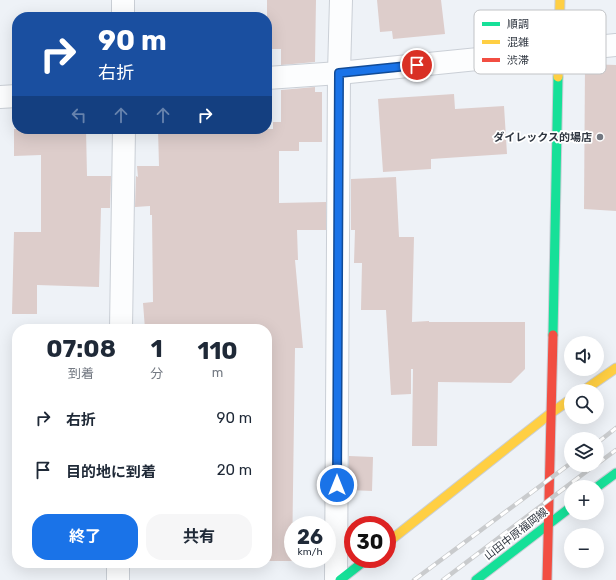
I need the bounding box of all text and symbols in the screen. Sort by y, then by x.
legend [474,10,606,74]
text: 順調 [507,18,529,31]
text: 90 m [98,24,167,57]
icon: right [32,28,84,80]
text: 混雑 [507,36,529,49]
pin [400,48,434,82]
icon: arrive [406,54,428,76]
text: 渋滞 [507,54,529,67]
text: 右折 [98,62,134,84]
icon: left [68,104,90,126]
icon: ahead [110,104,132,126]
icon: ahead [152,104,174,126]
icon: right [194,104,216,126]
place label: ダイレックス的場店 [493,131,592,144]
marker: ダイレックス的場店 [595,132,605,142]
text: 07:08 [46,335,116,363]
text: 1 [151,335,163,363]
map controls [564,336,604,568]
button: sound [564,336,604,376]
text: 110 [198,337,238,365]
text: m [212,365,223,380]
text: 到着 [68,366,94,381]
text: 分 [150,366,163,381]
button: search [564,384,604,424]
icon: right [32,407,54,429]
text: 90 m [217,409,252,427]
text: 右折 [66,411,96,429]
button: layers [564,432,604,472]
icon: arrive [32,459,54,481]
text: 20 m [217,461,252,479]
text: 目的地に到着 [66,463,156,481]
position arrow [316,464,358,506]
button: + [564,480,604,520]
street label: 山田中原福岡線 [482,505,550,563]
button: 終了 [32,514,138,560]
button: 共有 [146,514,252,560]
speed limit sign: 30 [344,516,396,568]
text: 26 [297,525,323,549]
button: − [564,528,604,568]
text: km/h [298,546,322,558]

